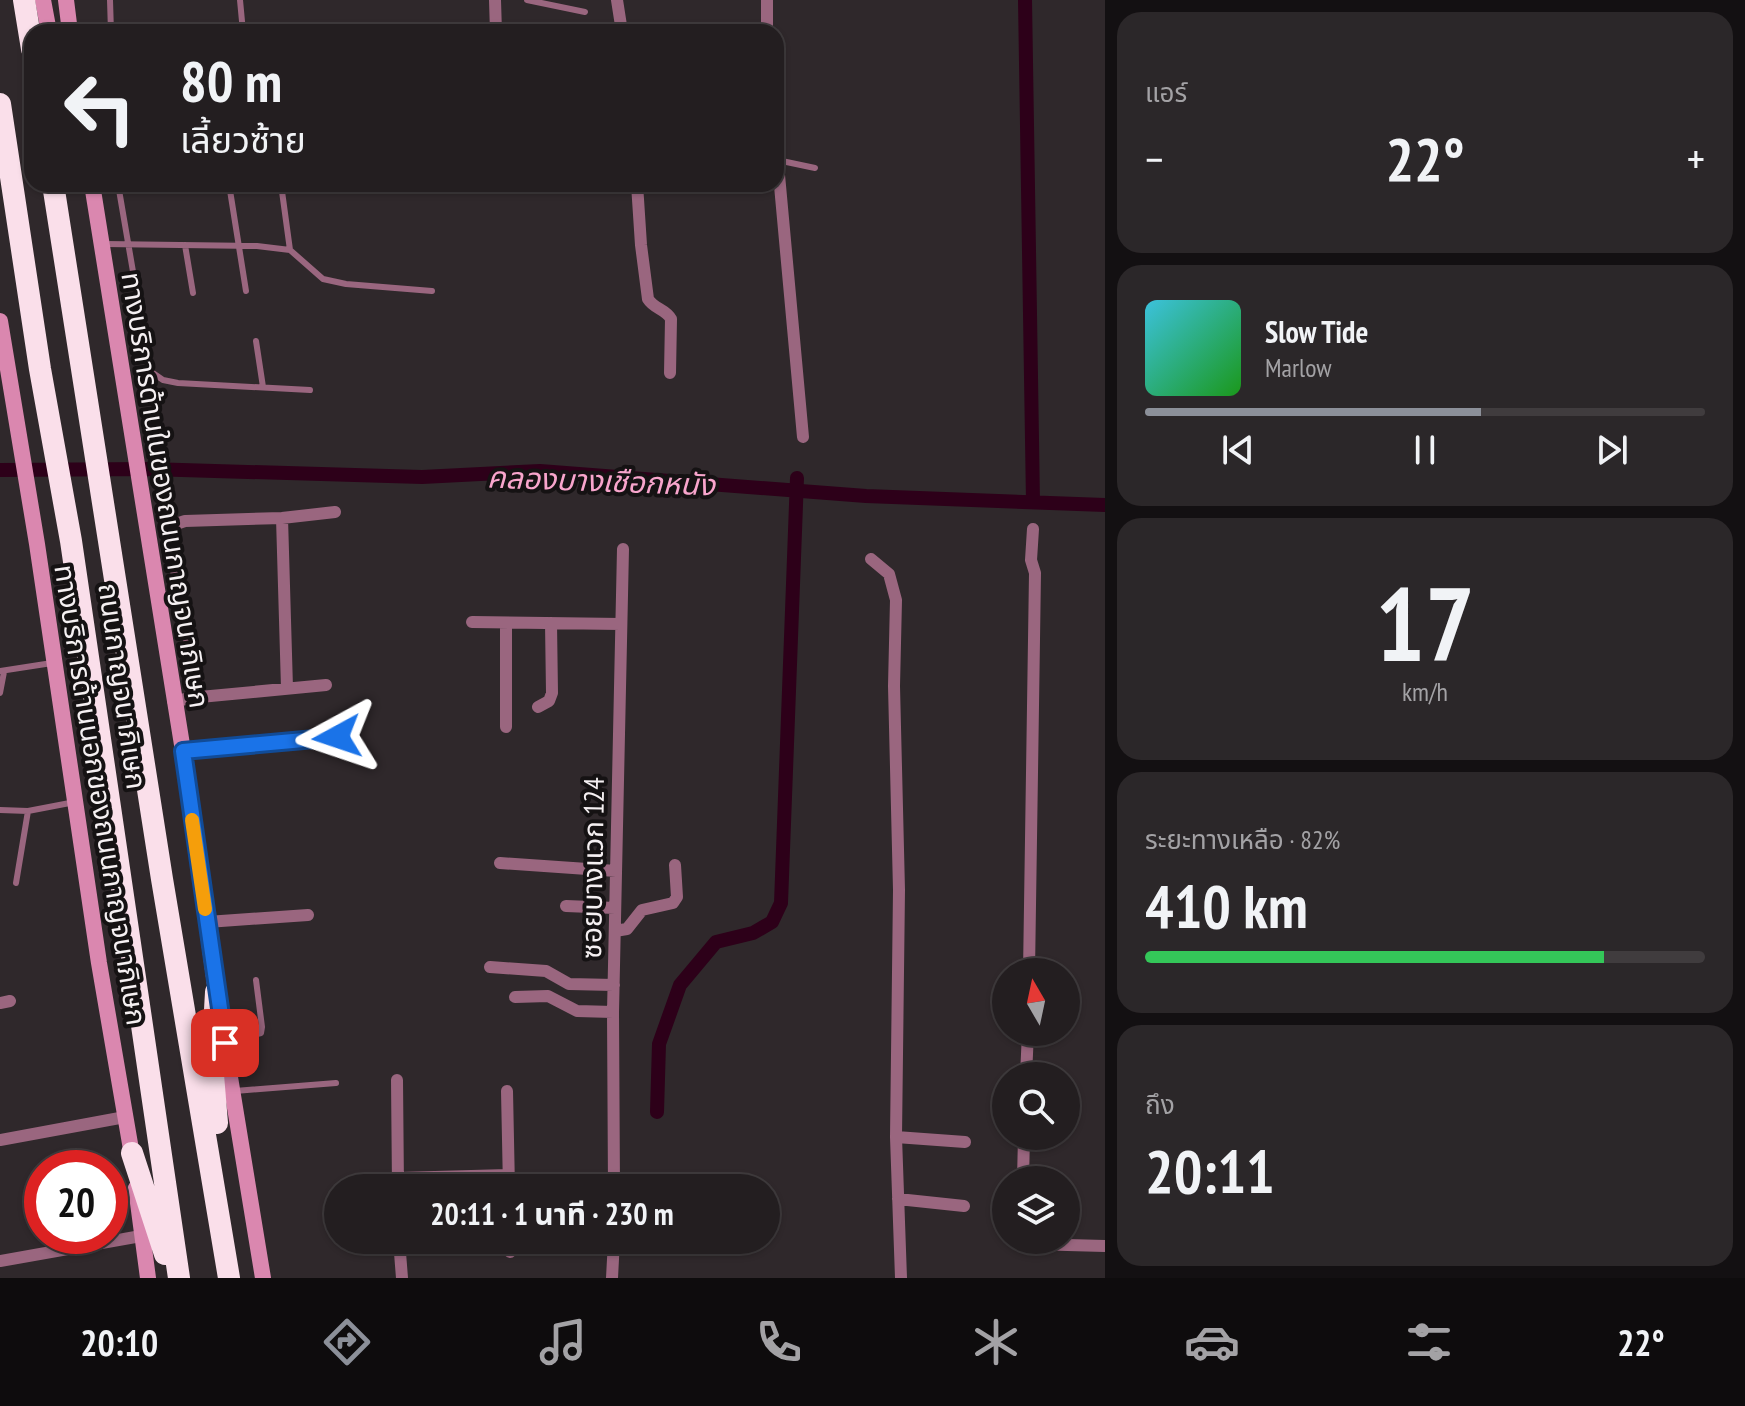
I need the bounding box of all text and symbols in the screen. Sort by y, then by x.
text: 80 m [180,45,282,117]
icon: left [48,56,152,160]
text: แอร์ [1145,76,1187,109]
text: เลี้ยวซ้าย [180,116,306,163]
text: 22° [1385,120,1465,198]
text: − [1145,130,1163,187]
text: + [1687,130,1705,187]
street label: ทางบริการด้านในของถนนกาญจนาภิเษก [115,270,217,710]
text: Slow Tide [1265,312,1368,351]
text: Marlow [1265,351,1331,384]
icon: previous [1216,428,1260,472]
icon: pause [1403,428,1447,472]
icon: next [1590,428,1634,472]
water label: คลองบางเชือกหนัง [487,457,717,504]
text: 17 [1375,555,1475,690]
street label: ทางบริการด้านนอกของถนนกาญจนาภิเษก [46,562,156,1028]
street label: ถนนกาญจนาภิเษก [92,581,154,791]
text: km/h [1402,675,1448,708]
position arrow [295,695,379,779]
street label: ซอยบางแวก 124 [572,777,612,959]
text: ระยะทางเหลือ · 82% [1145,823,1340,856]
text: 410 km [1145,867,1308,945]
north arrow [992,958,1080,1046]
map controls [992,958,1080,1254]
pin [191,1009,259,1077]
icon: arrive [203,1021,247,1065]
button: search [992,1062,1080,1150]
text: ถึง [1145,1088,1175,1121]
text: 20:11 [1145,1132,1275,1210]
speed limit sign: 20 [24,1150,128,1254]
button: layers [992,1166,1080,1254]
text: 20:11 · 1 นาที · 230 m [430,1194,674,1233]
icon: directions [319,1314,375,1370]
icon: music [535,1314,591,1370]
icon: phone [751,1314,807,1370]
icon: climate [968,1314,1024,1370]
icon: car [1184,1314,1240,1370]
icon: filters [1401,1314,1457,1370]
text: 20:10 [80,1319,158,1366]
text: 22° [1617,1319,1665,1366]

